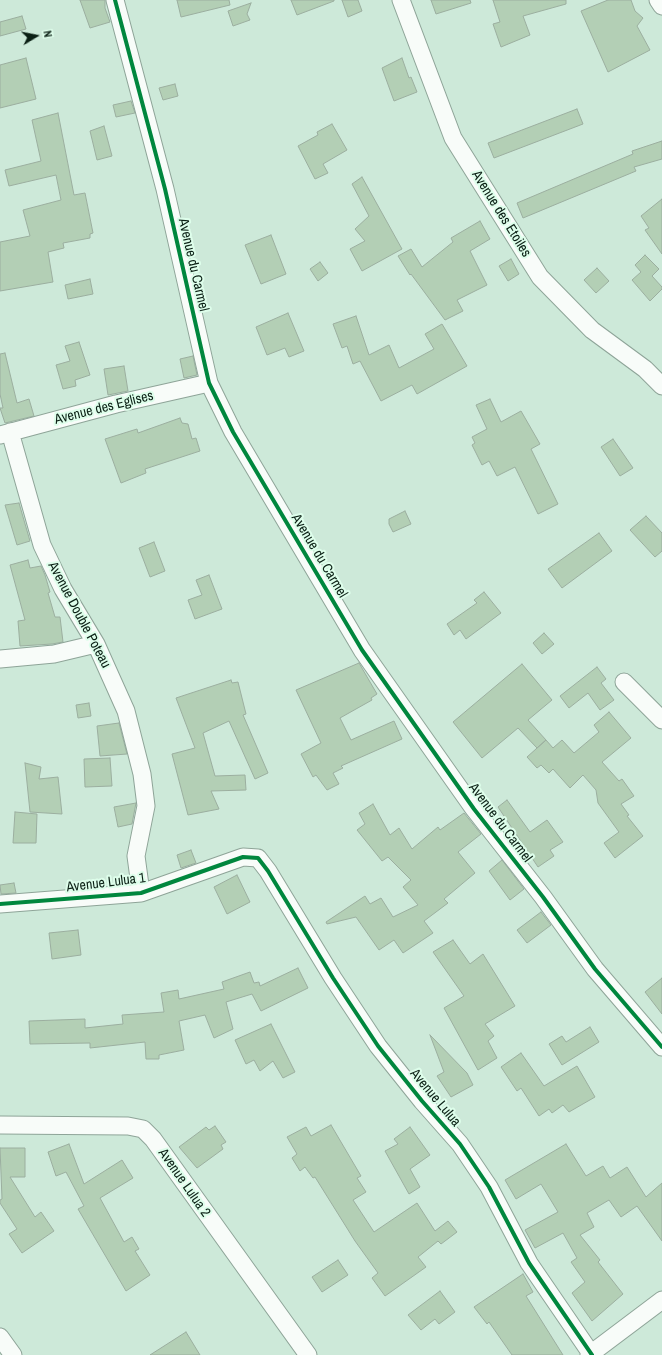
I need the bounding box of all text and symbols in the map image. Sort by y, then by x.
north arrow [16,16,56,56]
text: N [40,29,55,38]
street label: Avenue des Etoiles [468,168,534,260]
street label: Avenue du Carmel [174,217,212,313]
street label: Avenue des Eglises [53,388,155,428]
street label: Avenue du Carmel [287,511,351,601]
street label: Avenue Double Poteau [44,559,114,671]
street label: Avenue du Carmel [465,780,535,866]
street label: Avenue Lulua 1 [65,870,147,896]
street label: Avenue Lulua [406,1066,464,1130]
street label: Avenue Lulua 2 [154,1146,214,1220]

